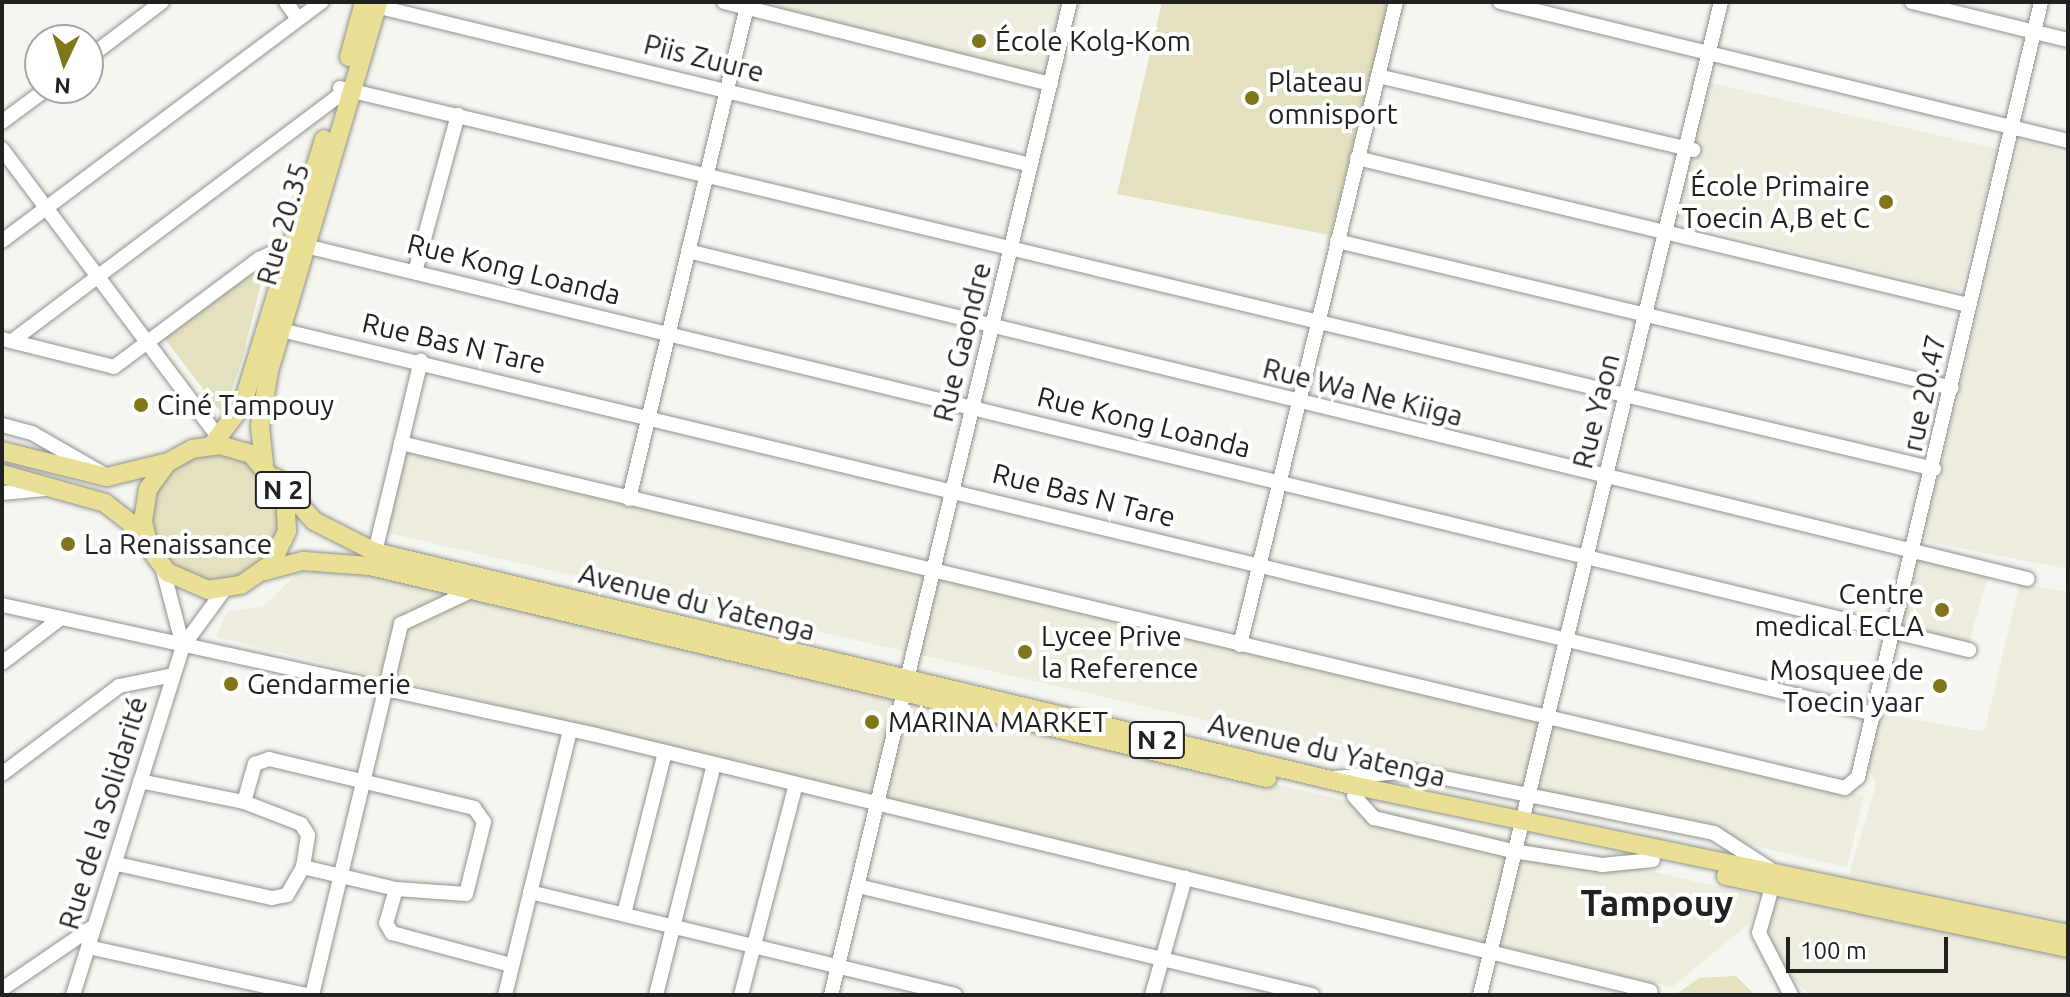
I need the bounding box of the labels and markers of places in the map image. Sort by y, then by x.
place label: École Kolg-Kom [995,24,1191,58]
marker: École Kolg-Kom [970,32,988,50]
place label: Plateau omnisport [1268,65,1398,131]
marker: Plateau omnisport [1243,89,1261,107]
place label: École Primaire Toecin A,B et C [1682,169,1870,235]
marker: École Primaire Toecin A,B et C [1877,193,1895,211]
place label: Ciné Tampouy [157,388,334,422]
marker: Ciné Tampouy [132,396,150,414]
place label: La Renaissance [84,527,272,561]
marker: La Renaissance [59,535,77,553]
place label: Centre medical ECLA [1754,577,1924,643]
marker: Centre medical ECLA [1931,599,1953,621]
place label: Lycee Prive la Reference [1041,619,1199,685]
marker: Lycee Prive la Reference [1016,643,1034,661]
place label: Mosquee de Toecin yaar [1770,653,1924,719]
place label: Gendarmerie [247,667,411,701]
marker: Gendarmerie [222,675,240,693]
marker: Mosquee de Toecin yaar [1931,677,1949,695]
place label: MARINA MARKET [888,705,1108,739]
marker: MARINA MARKET [863,713,881,731]

